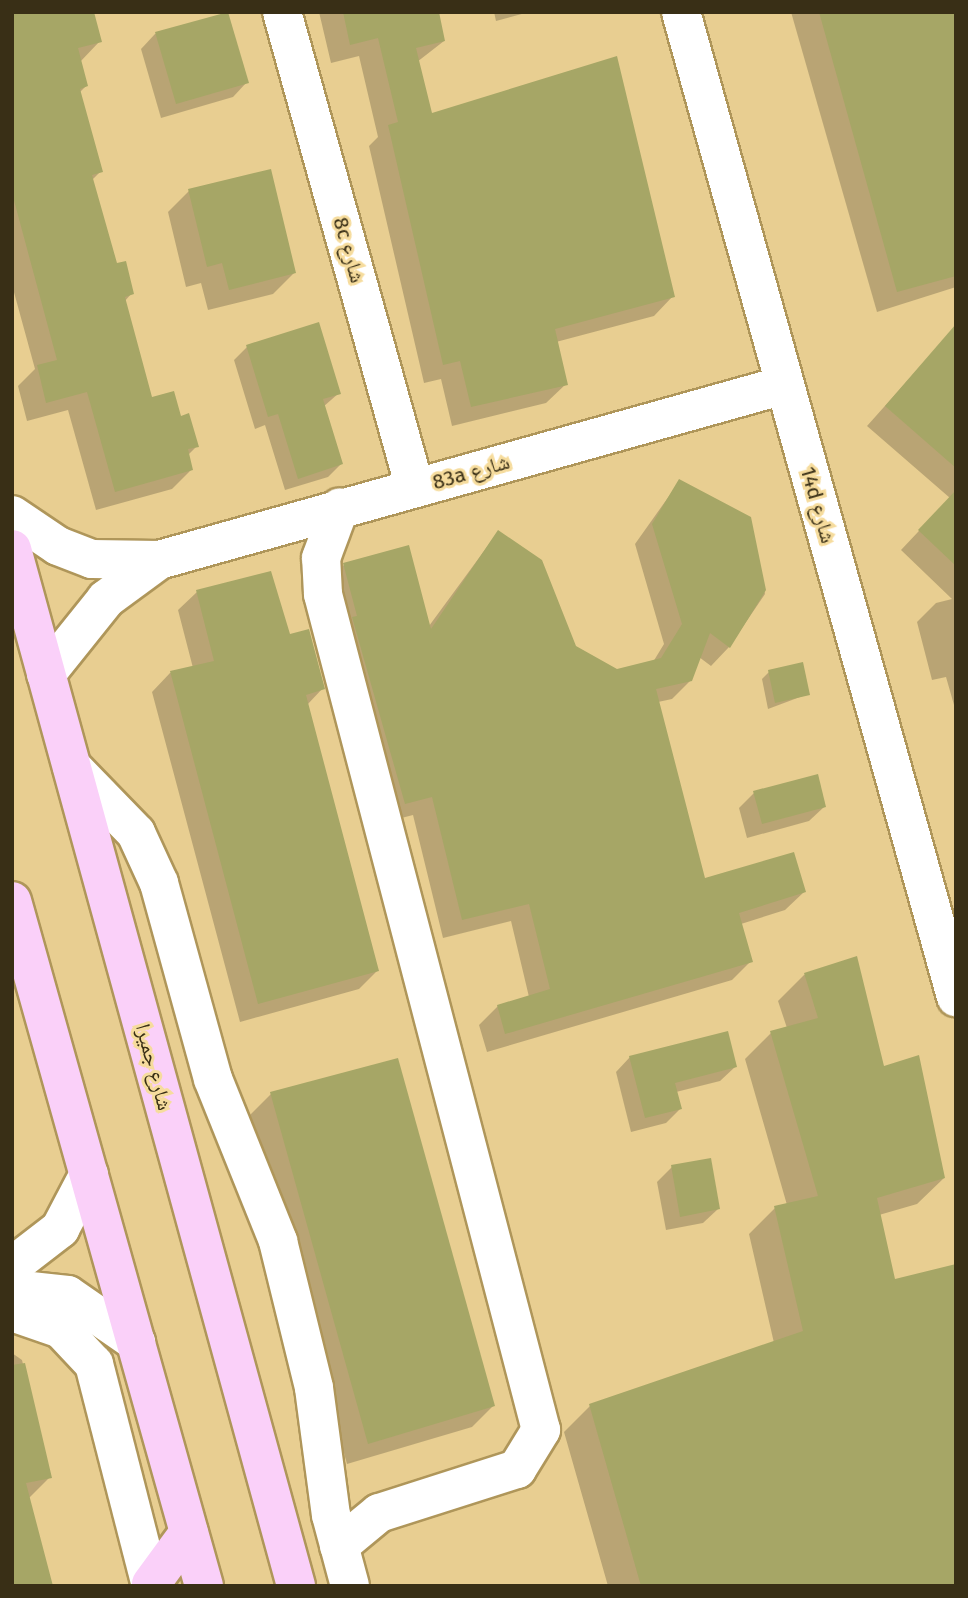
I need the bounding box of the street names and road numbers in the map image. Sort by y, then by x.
street label: 8c شارع [328,214,370,286]
street label: 83a شارع [430,449,512,495]
street label: 14d شارع [795,464,841,546]
street label: شارع جميرا [130,1021,178,1113]

